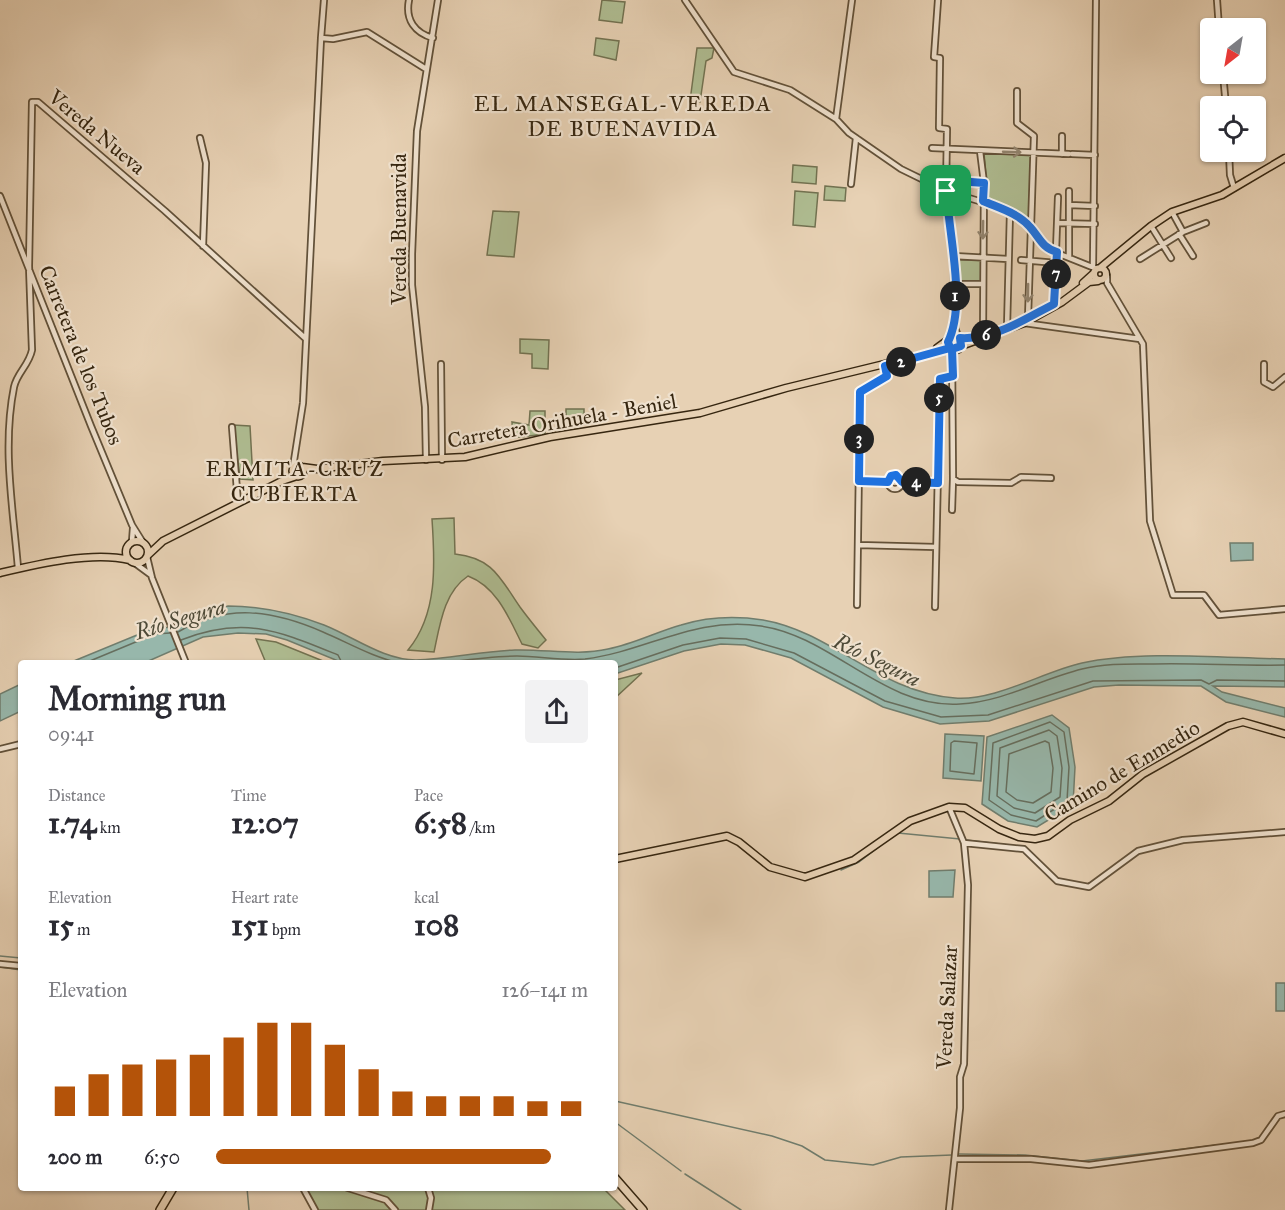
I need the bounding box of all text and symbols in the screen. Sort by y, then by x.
north arrow [1200,18,1266,84]
map controls [1200,18,1266,162]
street label: Vereda Nueva [42,83,151,180]
district label: EL MANSEGAL-VEREDA DE BUENAVIDA [474,90,772,142]
button: locate [1200,96,1266,162]
one-way arrow [1001,146,1021,157]
street label: Vereda Buenavida [386,153,412,306]
pin [920,165,971,216]
icon: arrive [929,174,962,207]
one-way arrow [977,219,989,239]
pin: 7 [1041,259,1071,289]
street label: Carretera de los Tubos [33,262,129,448]
text: 7 [1052,264,1060,283]
pin: 1 [940,281,970,311]
one-way arrow [1022,282,1034,302]
text: 1 [952,286,958,305]
pin: 6 [971,320,1001,350]
text: 6 [982,325,990,344]
pin: 2 [886,347,916,377]
text: 2 [897,352,905,371]
pin: 5 [924,383,954,413]
street label: Carretera Orihuela - Beniel [445,388,679,454]
text: 5 [935,388,943,407]
pin: 3 [844,424,874,454]
text: 3 [856,429,862,448]
district label: ERMITA-CRUZ CUBIERTA [205,455,385,507]
pin: 4 [901,467,931,497]
text: 4 [912,472,920,491]
water label: Río Segura [130,592,229,646]
water label: Río Segura [828,627,925,693]
text: Morning run [48,679,226,719]
button: share [525,680,588,743]
street label: Camino de Enmedio [1040,714,1205,828]
text: 09:41 [48,722,94,746]
text: Distance [48,786,105,805]
text: Time [231,786,266,805]
text: Pace [414,786,443,805]
text: 1.74 [48,805,96,841]
text: 12:07 [231,805,299,841]
text: 6:58 [414,805,467,841]
text: km [96,818,121,837]
text: /km [467,818,495,837]
text: Elevation [48,888,112,907]
text: Heart rate [231,888,298,907]
text: kcal [414,888,439,907]
text: 15 [48,907,74,943]
text: 151 [231,907,268,943]
text: 108 [414,907,459,943]
text: m [74,920,90,939]
text: bpm [268,920,301,939]
street label: Vereda Salazar [931,944,963,1071]
text: Elevation [48,978,127,1002]
text: 126–141 m [501,978,588,1002]
text: 200 m [48,1145,102,1169]
text: 6:50 [144,1145,180,1169]

